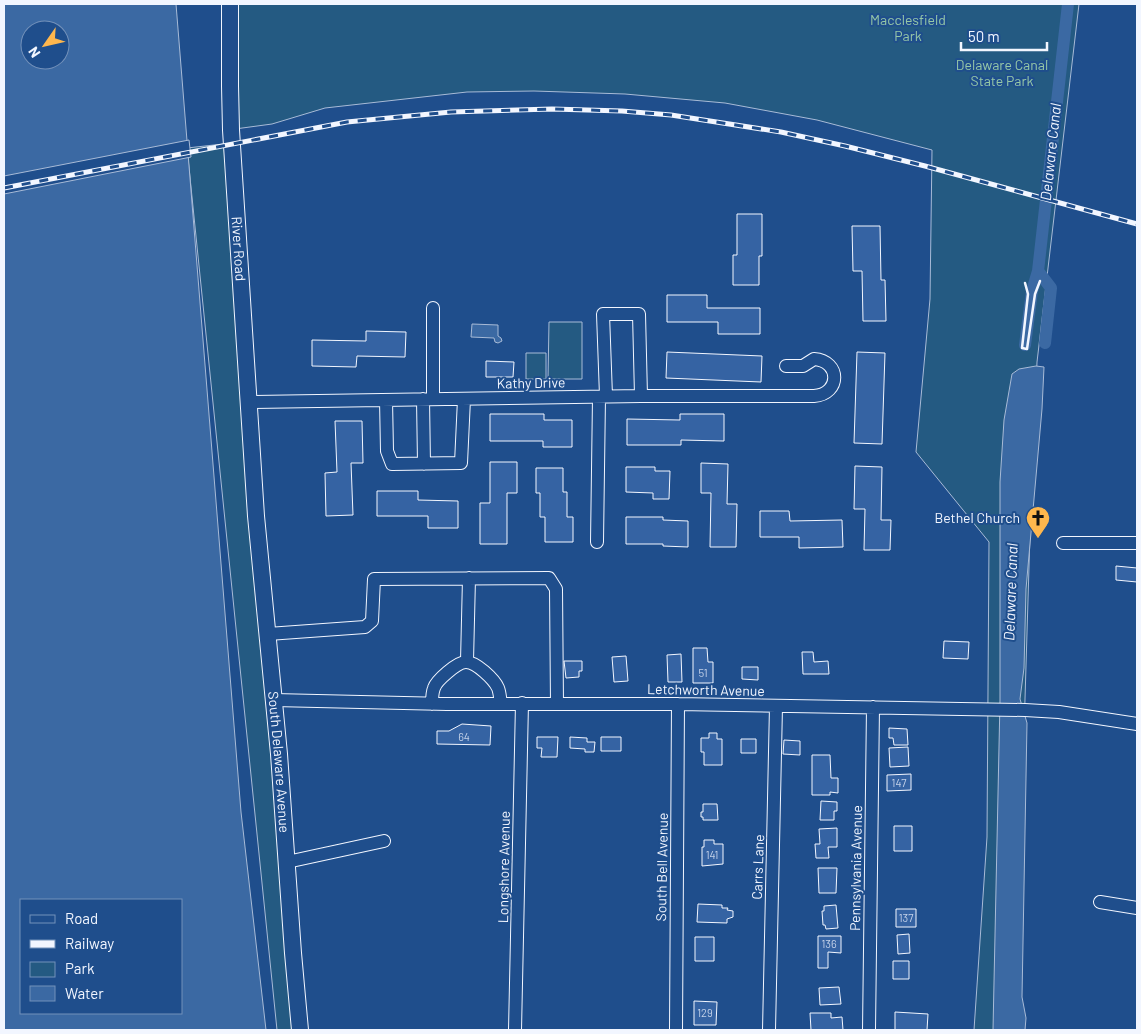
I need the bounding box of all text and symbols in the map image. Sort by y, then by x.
park label: Macclesfield Park [870,11,946,44]
north arrow [20,20,70,70]
scale bar [961,20,1047,52]
text: 50 m [968,27,1000,45]
text: N [24,44,43,61]
park label: Delaware Canal State Park [956,56,1048,89]
water label: Delaware Canal [1036,102,1064,201]
street label: River Road [229,216,250,282]
street label: Kathy Drive [497,373,565,392]
church icon: Bethel Church [1025,505,1051,539]
place label: Bethel Church [934,509,1020,526]
water label: Delaware Canal [999,542,1021,641]
house number: 51 [698,666,708,679]
street label: Letchworth Avenue [647,680,765,699]
street label: South Delaware Avenue [265,690,294,834]
house number: 64 [458,730,470,743]
house number: 147 [892,776,906,789]
street label: Pennsylvania Avenue [846,805,865,931]
street label: Longshore Avenue [494,811,513,923]
street label: South Bell Avenue [652,812,671,921]
street label: Carrs Lane [748,834,767,900]
house number: 141 [706,848,718,861]
legend [20,899,182,1014]
text: Road [65,909,98,927]
house number: 137 [899,911,913,924]
text: Railway [65,934,114,952]
house number: 136 [821,937,837,950]
text: Park [65,959,95,977]
text: Water [65,984,104,1002]
house number: 129 [697,1006,713,1019]

